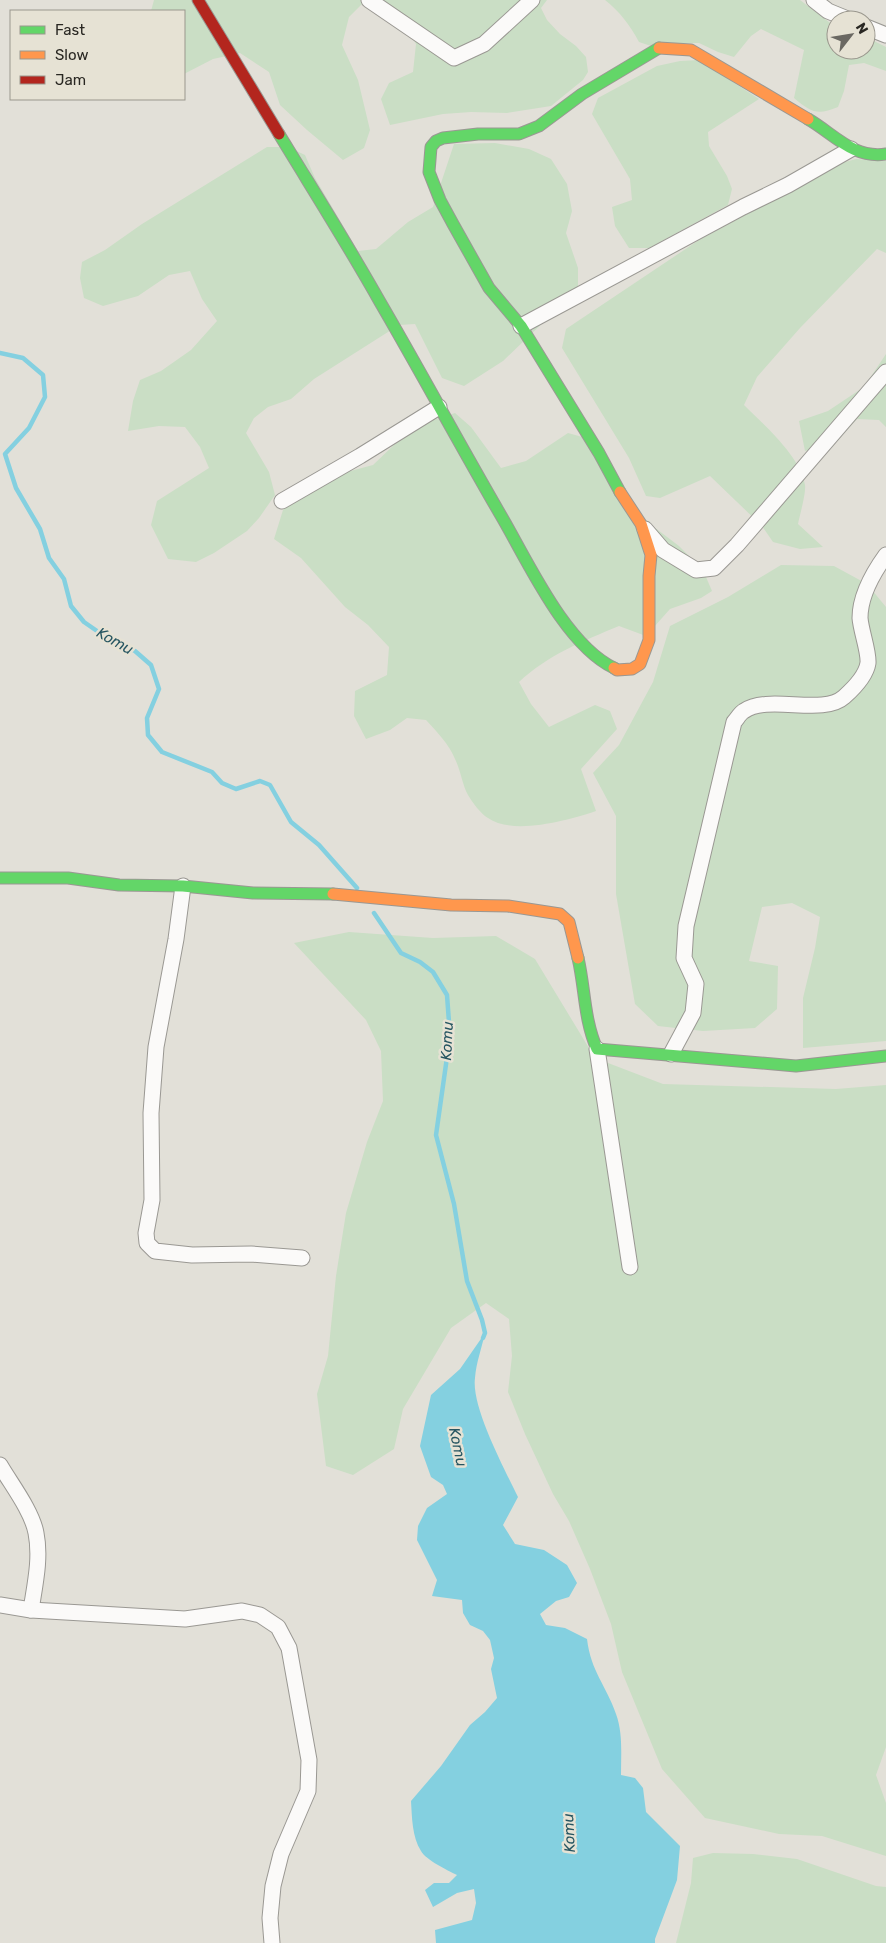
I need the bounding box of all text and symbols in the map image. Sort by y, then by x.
legend [10,10,185,100]
north arrow [826,10,876,60]
text: N [852,20,872,37]
text: Fast [55,21,85,39]
text: Slow [55,46,88,64]
text: Jam [55,71,86,89]
water label: Komu [93,624,137,658]
water label: Komu [437,1021,457,1061]
water label: Komu [445,1426,471,1468]
water label: Komu [559,1813,579,1853]

